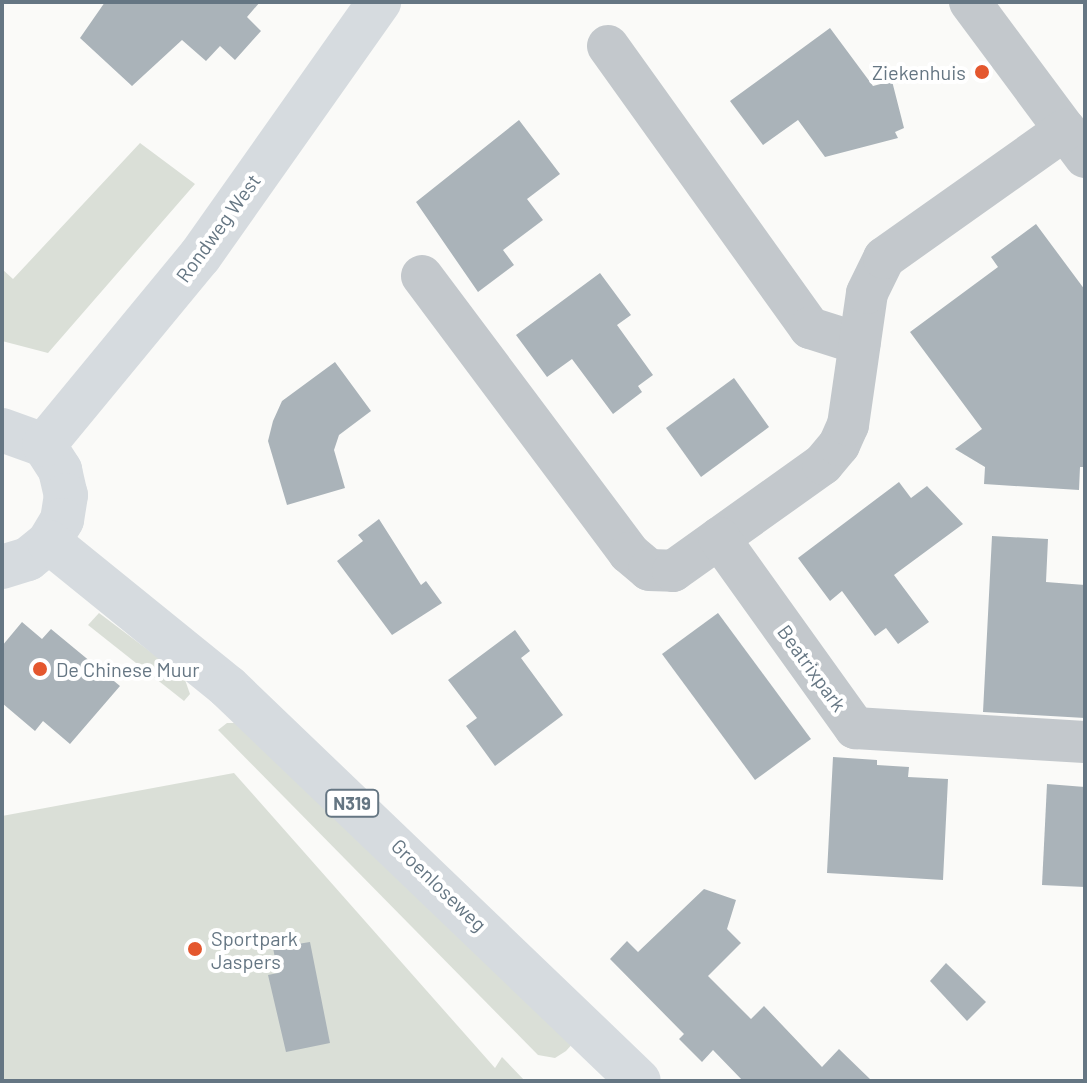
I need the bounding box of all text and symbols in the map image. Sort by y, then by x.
place label: Ziekenhuis [872,60,966,84]
marker: Ziekenhuis [973,63,991,81]
street label: Rondweg West [171,169,265,287]
street label: Beatrixpark [773,620,851,716]
place label: De Chinese Muur [56,657,199,681]
marker: De Chinese Muur [31,660,49,678]
road number: N319 [324,789,380,817]
street label: Groenloseweg [387,834,491,936]
place label: Sportpark Jaspers [211,926,298,973]
marker: Sportpark Jaspers [186,940,204,958]

